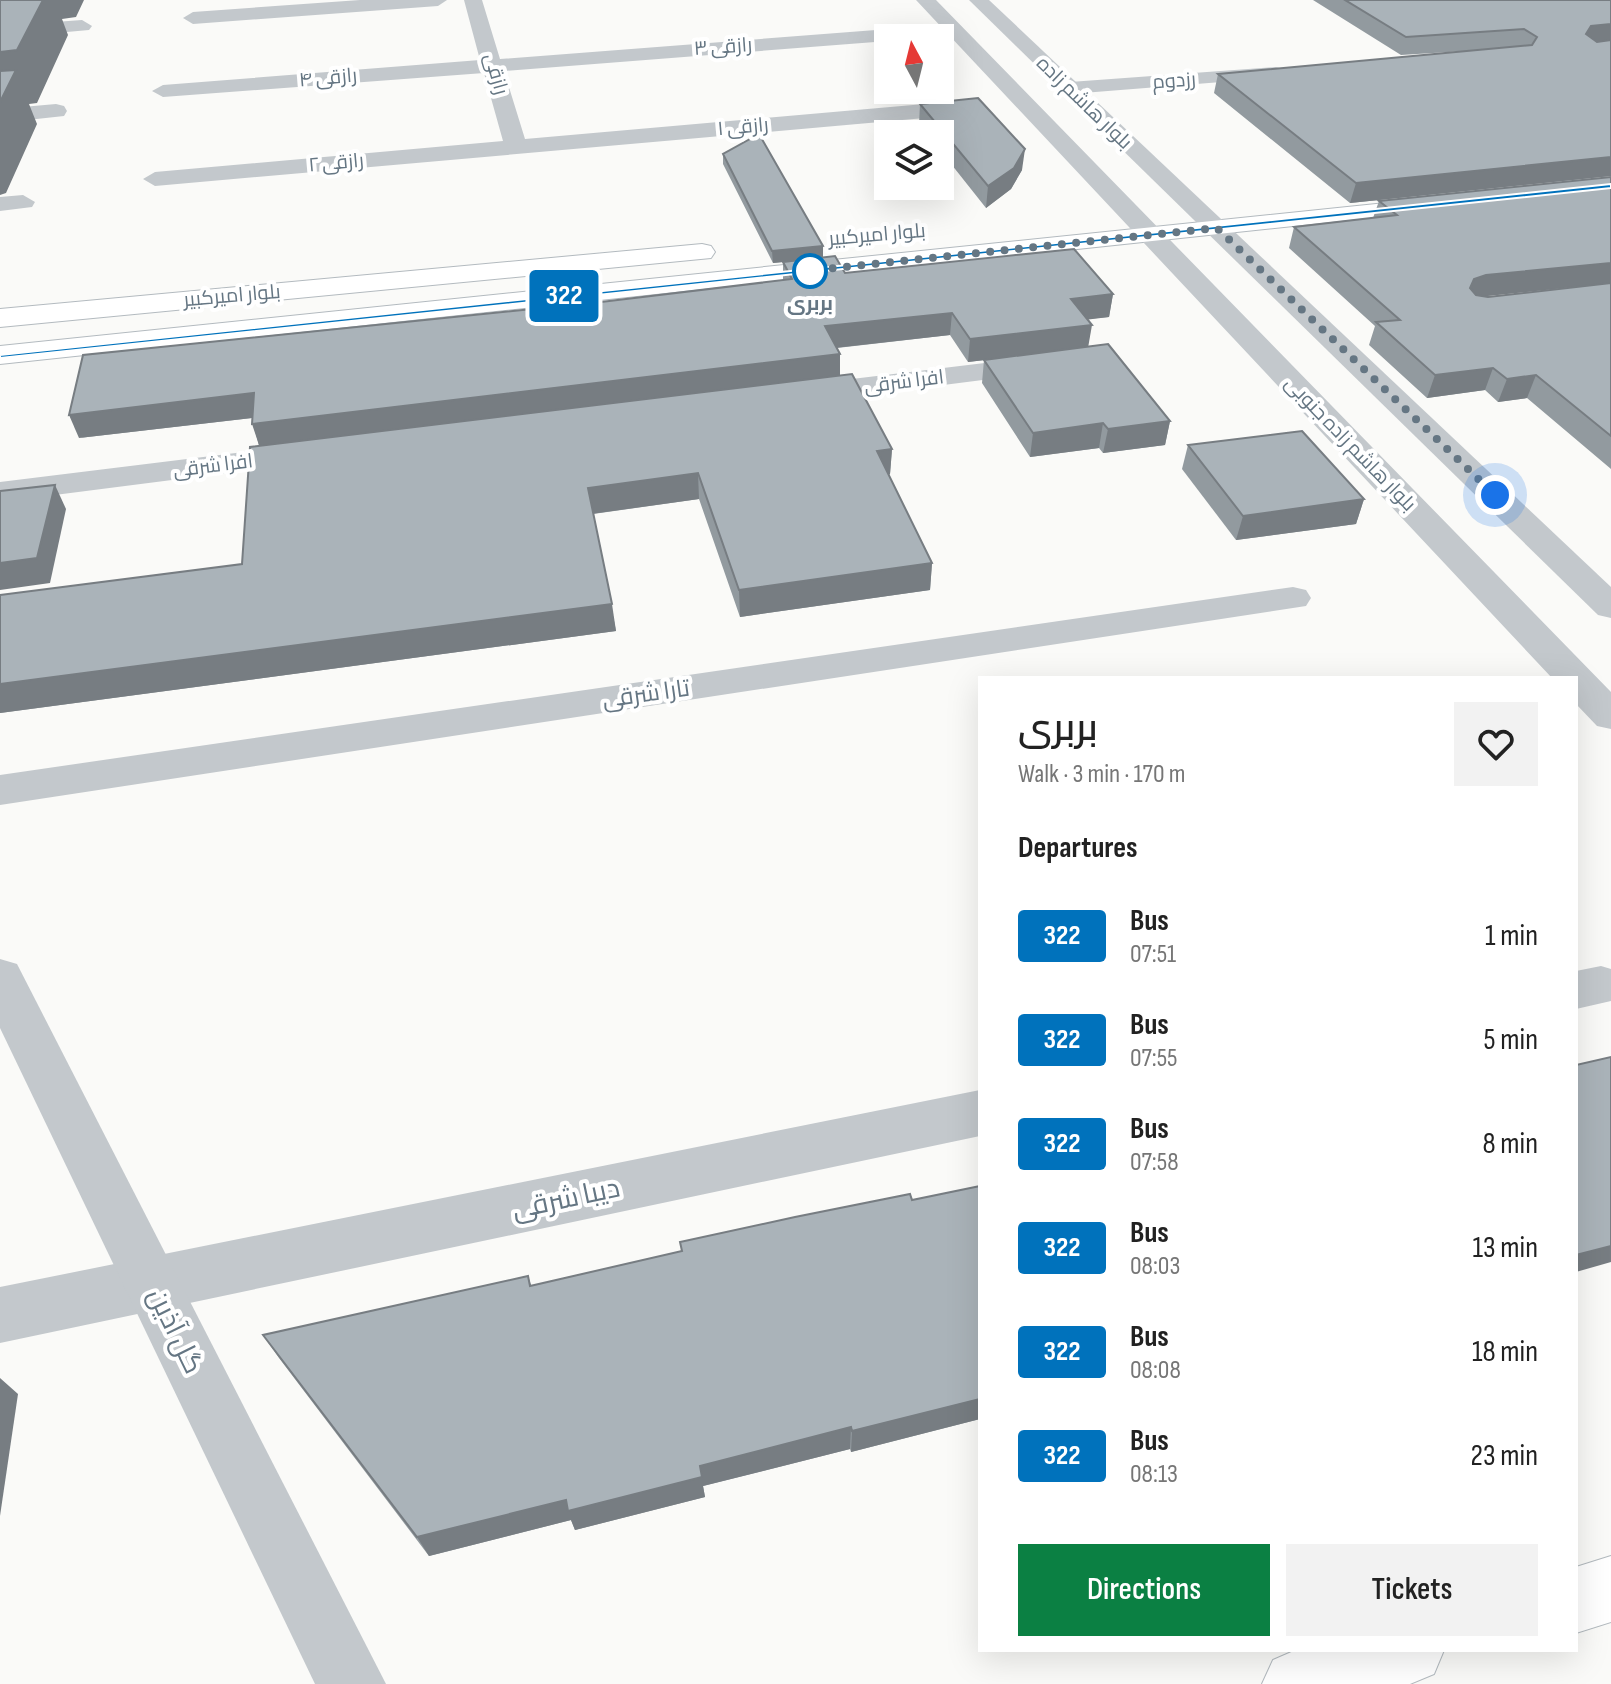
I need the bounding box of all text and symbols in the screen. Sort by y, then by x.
north arrow [874,24,954,104]
map controls [874,24,954,200]
street label: رازقی ۳ [693,33,753,61]
street label: رازقی [479,51,513,97]
street label: بلوار هاشم زاده [1031,51,1137,155]
street label: رازقی ۴ [298,64,358,92]
street label: رزدوم [1151,68,1197,95]
street label: رازقی ۱ [716,113,770,141]
button: layers [874,120,954,200]
street label: رازقی ۲ [307,149,365,177]
street label: بلوار امیرکبیر [827,219,926,251]
marker: بربری [793,254,827,288]
line badge: 322 [518,270,610,322]
text: 322 [545,279,583,312]
street label: بلوار امیرکبیر [182,280,281,312]
place label: بربری [787,292,833,316]
street label: افرا شرقی [863,365,945,399]
street label: بلوار هاشم زاده جنوبی [1279,372,1421,517]
street label: افرا شرقی [172,449,254,483]
your location [1475,475,1515,515]
street label: تارا شرقی [601,673,692,714]
button: heart [1454,702,1538,786]
text: بربری [1018,706,1098,751]
text: Walk · 3 min · 170 m [1018,759,1185,790]
text: Departures [1018,830,1138,866]
text: Bus [1130,903,1169,939]
text: 1 min [1485,918,1538,954]
text: 322 [1043,919,1081,952]
text: 07:51 [1130,939,1176,970]
text: Bus [1130,1007,1169,1043]
text: 5 min [1484,1022,1538,1058]
text: 322 [1043,1023,1081,1056]
text: 07:55 [1130,1043,1178,1074]
text: Bus [1130,1111,1169,1147]
text: 8 min [1482,1126,1538,1162]
text: 322 [1043,1127,1081,1160]
text: 07:58 [1130,1147,1179,1178]
street label: دیبا شرقی [509,1172,623,1226]
text: Bus [1130,1215,1169,1251]
text: 13 min [1472,1230,1538,1266]
text: 322 [1043,1231,1081,1264]
text: 08:03 [1130,1251,1180,1282]
street label: گل آذین [140,1283,210,1379]
text: Bus [1130,1319,1169,1355]
text: 18 min [1472,1334,1538,1370]
text: 322 [1043,1335,1081,1368]
text: 08:08 [1130,1355,1181,1386]
text: Bus [1130,1423,1169,1459]
text: 23 min [1471,1438,1538,1474]
text: 322 [1043,1439,1081,1472]
text: 08:13 [1130,1459,1178,1490]
button: Directions [1018,1544,1270,1636]
button: Tickets [1286,1544,1538,1636]

